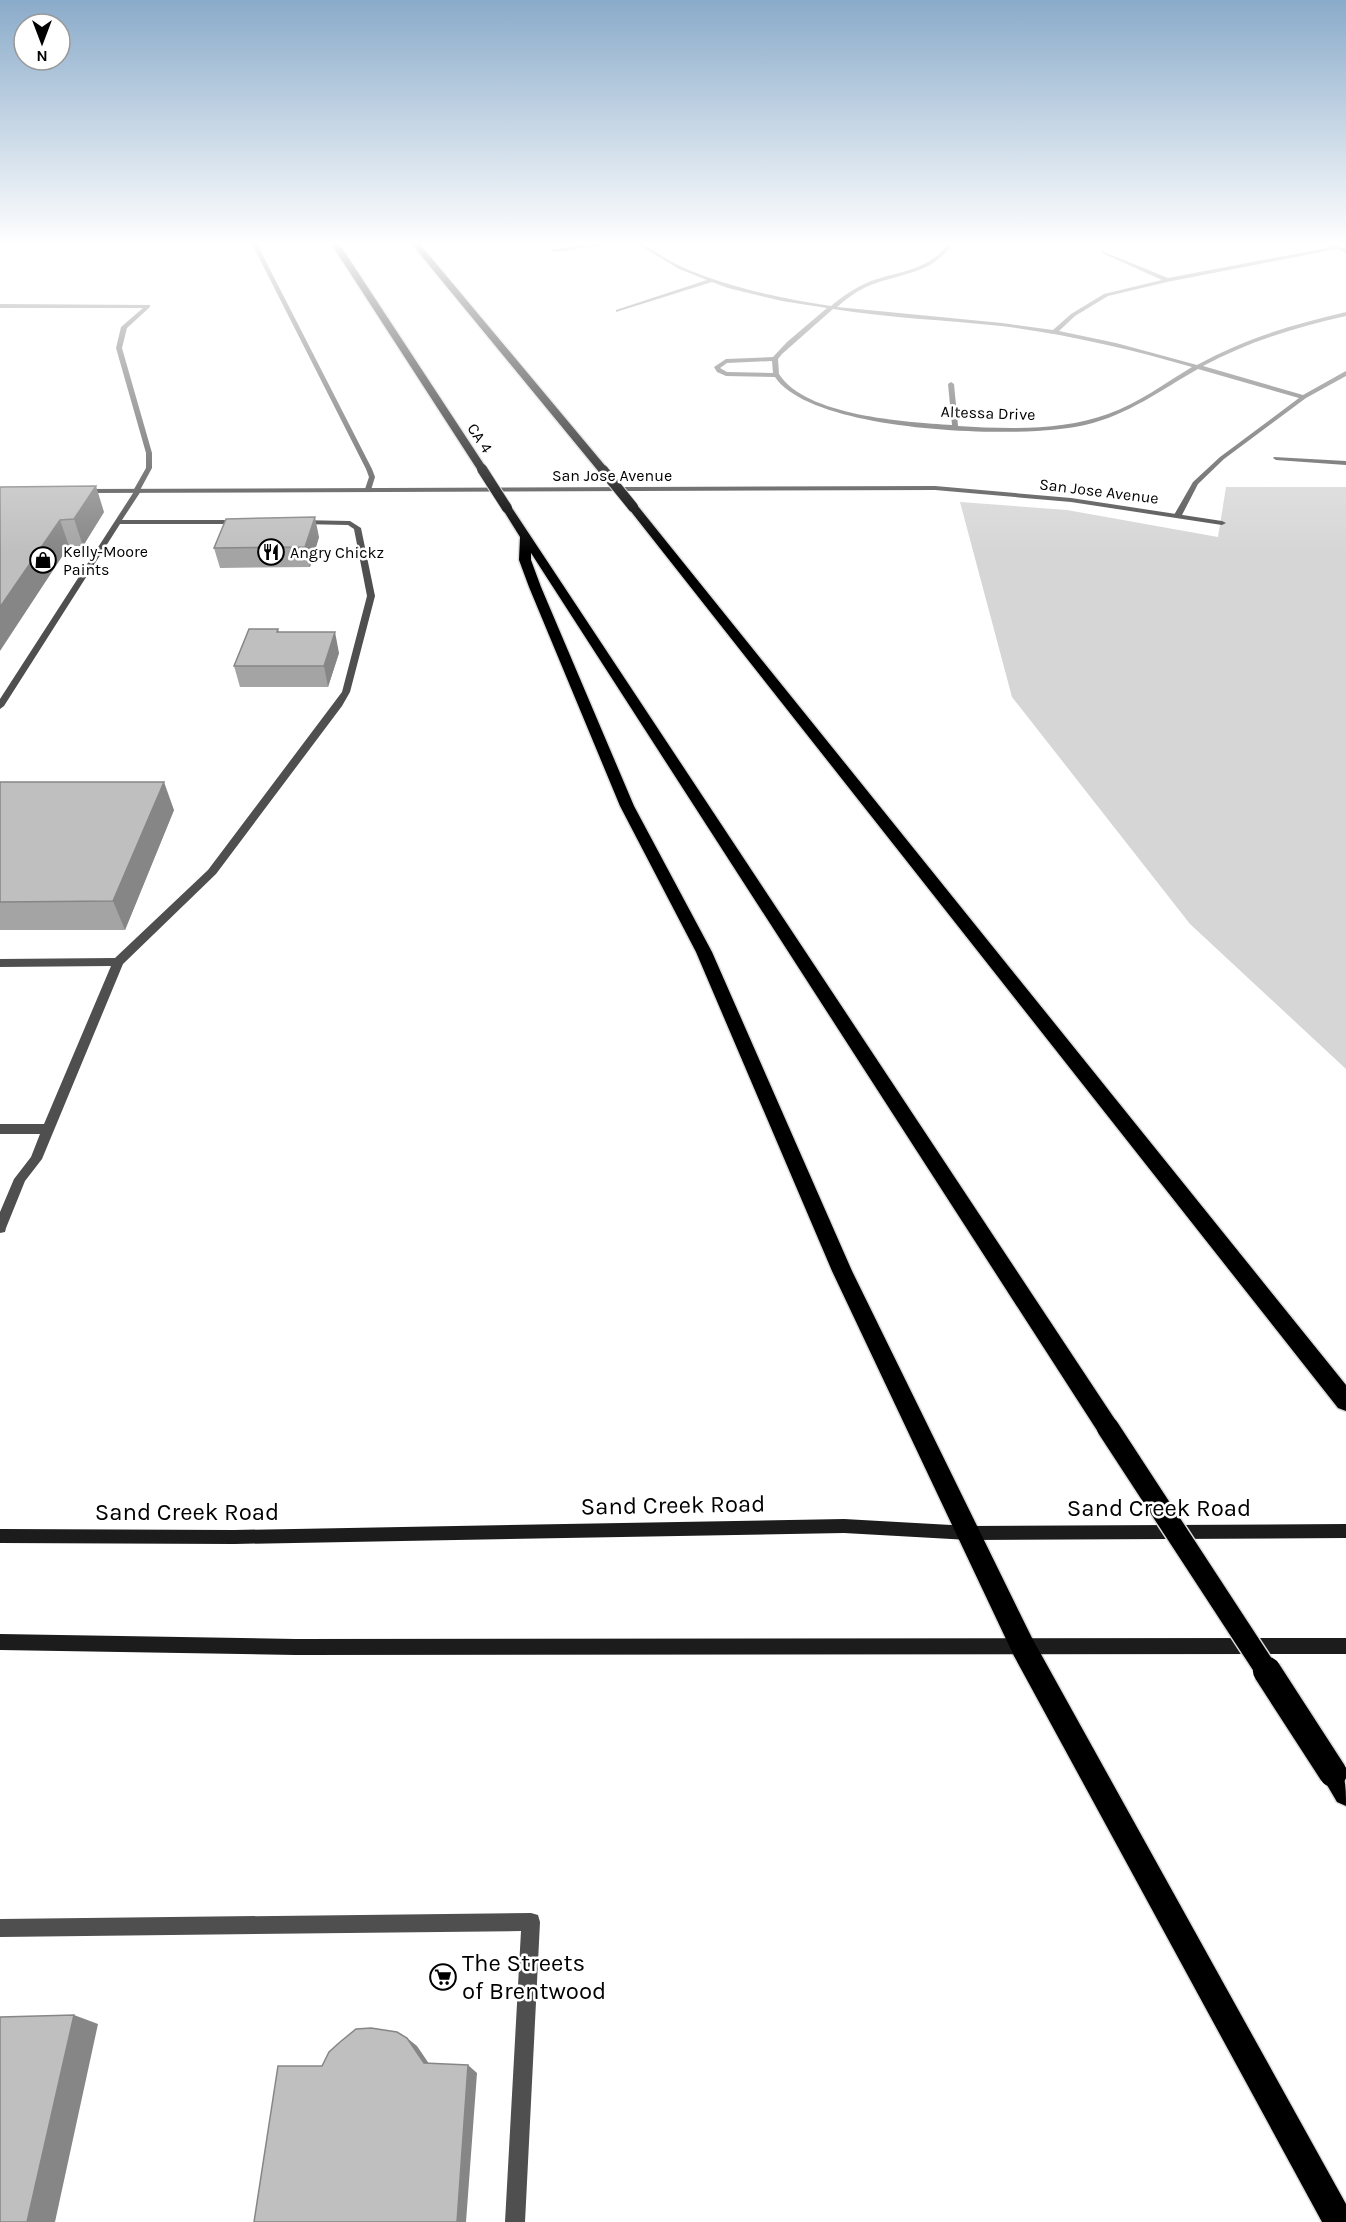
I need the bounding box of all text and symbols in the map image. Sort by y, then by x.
north arrow [12,12,72,72]
text: N [36,47,48,66]
street label: Altessa Drive [940,402,1036,424]
street label: CA 4 [463,420,497,457]
street label: San Jose Avenue [552,466,672,485]
street label: San Jose Avenue [1038,474,1160,508]
restaurant icon: Angry Chickz [256,537,286,567]
place label: Kelly-Moore Paints [63,542,148,579]
place label: Angry Chickz [290,543,384,562]
shop icon: Kelly-Moore Paints [28,545,58,575]
street label: Sand Creek Road [580,1489,766,1521]
street label: Sand Creek Road [1067,1494,1251,1522]
street label: Sand Creek Road [95,1498,279,1526]
place label: The Streets of Brentwood [462,1949,606,2005]
supermarket icon: The Streets of Brentwood [428,1962,458,1992]

